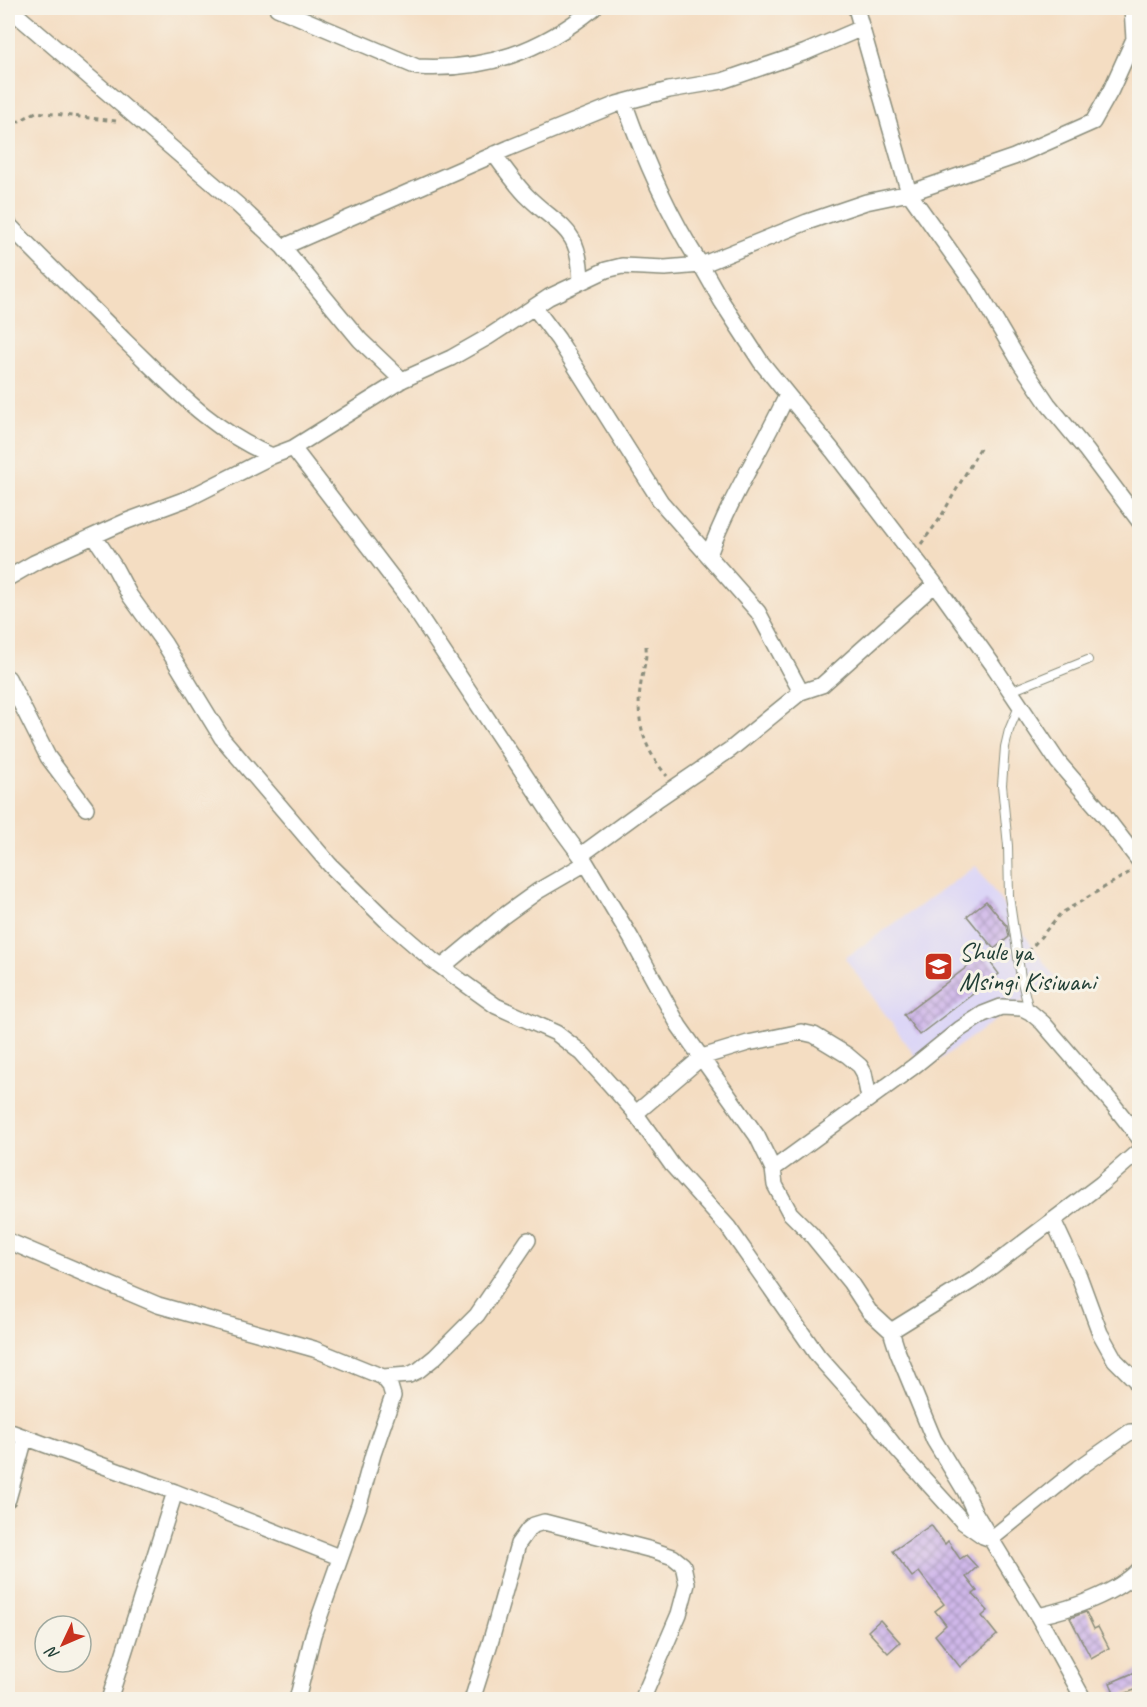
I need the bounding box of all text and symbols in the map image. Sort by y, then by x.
place label: Shule ya Msingi Kisiwani [959,935,1099,998]
school or university icon: Shule ya Msingi Kisiwani [922,950,954,982]
north arrow [33,1614,93,1674]
text: N [40,1641,64,1664]

